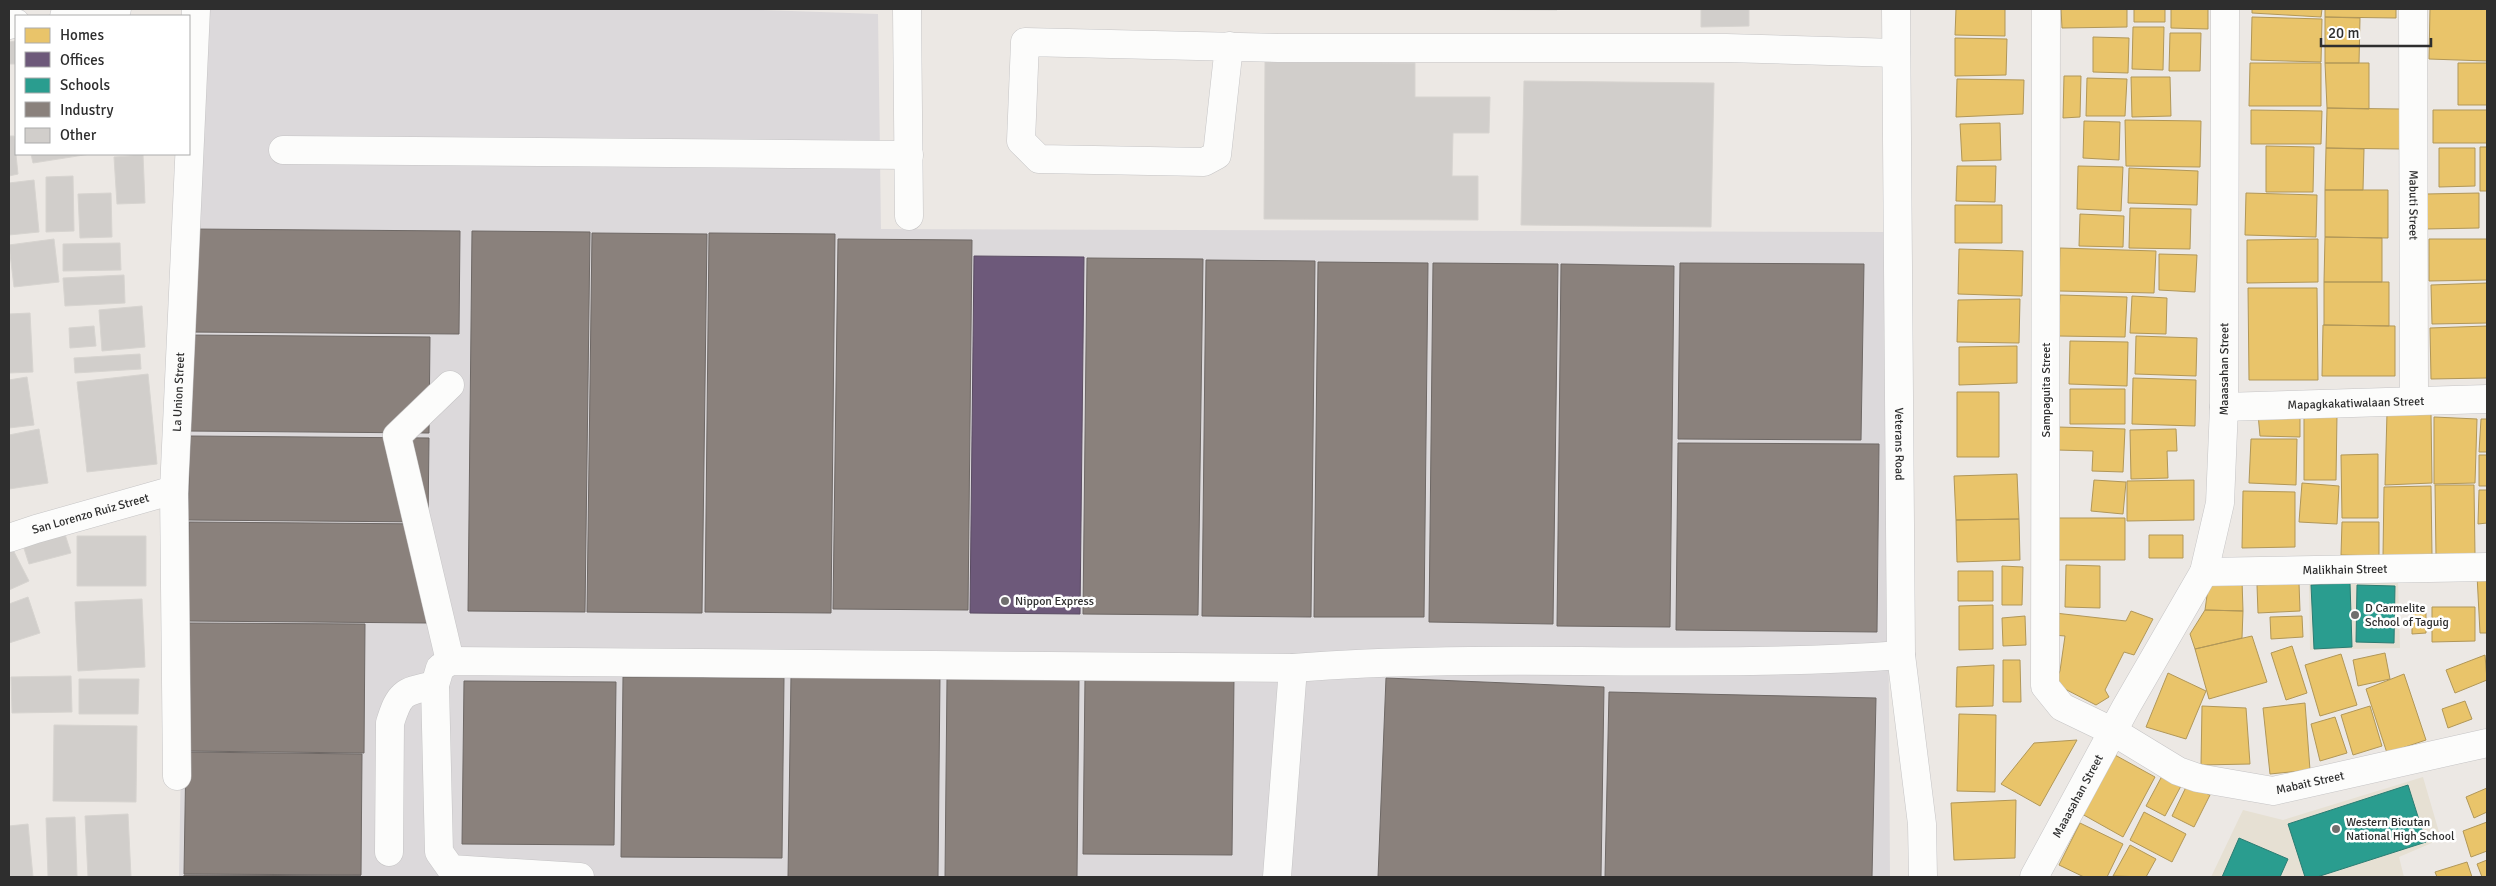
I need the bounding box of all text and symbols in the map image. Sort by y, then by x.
legend [15,15,190,155]
scale bar [2321,15,2431,47]
text: 20 m [2328,24,2359,42]
text: Homes [60,26,104,44]
text: Offices [60,51,105,69]
text: Schools [60,76,111,94]
text: Industry [60,101,113,119]
text: Other [60,126,97,144]
street label: Mabuti Street [2405,170,2421,240]
street label: Maaasahan Street [2217,323,2232,416]
street label: Sampaguita Street [2039,343,2054,437]
street label: La Union Street [170,352,188,432]
street label: Mapagkakatiwalaan Street [2287,394,2425,413]
street label: Veterans Road [1891,407,1907,481]
street label: San Lorenzo Ruiz Street [30,490,151,538]
street label: Malikhain Street [2302,562,2388,578]
place label: Nippon Express [1015,594,1094,609]
marker: Nippon Express [999,595,1011,607]
place label: D Carmelite School of Taguig [2365,601,2449,630]
marker: D Carmelite School of Taguig [2349,609,2361,621]
street label: Maaasahan Street [2050,752,2107,841]
street label: Mabait Street [2275,768,2346,798]
place label: Western Bicutan National High School [2346,815,2455,844]
marker: Western Bicutan National High School [2330,823,2342,835]

